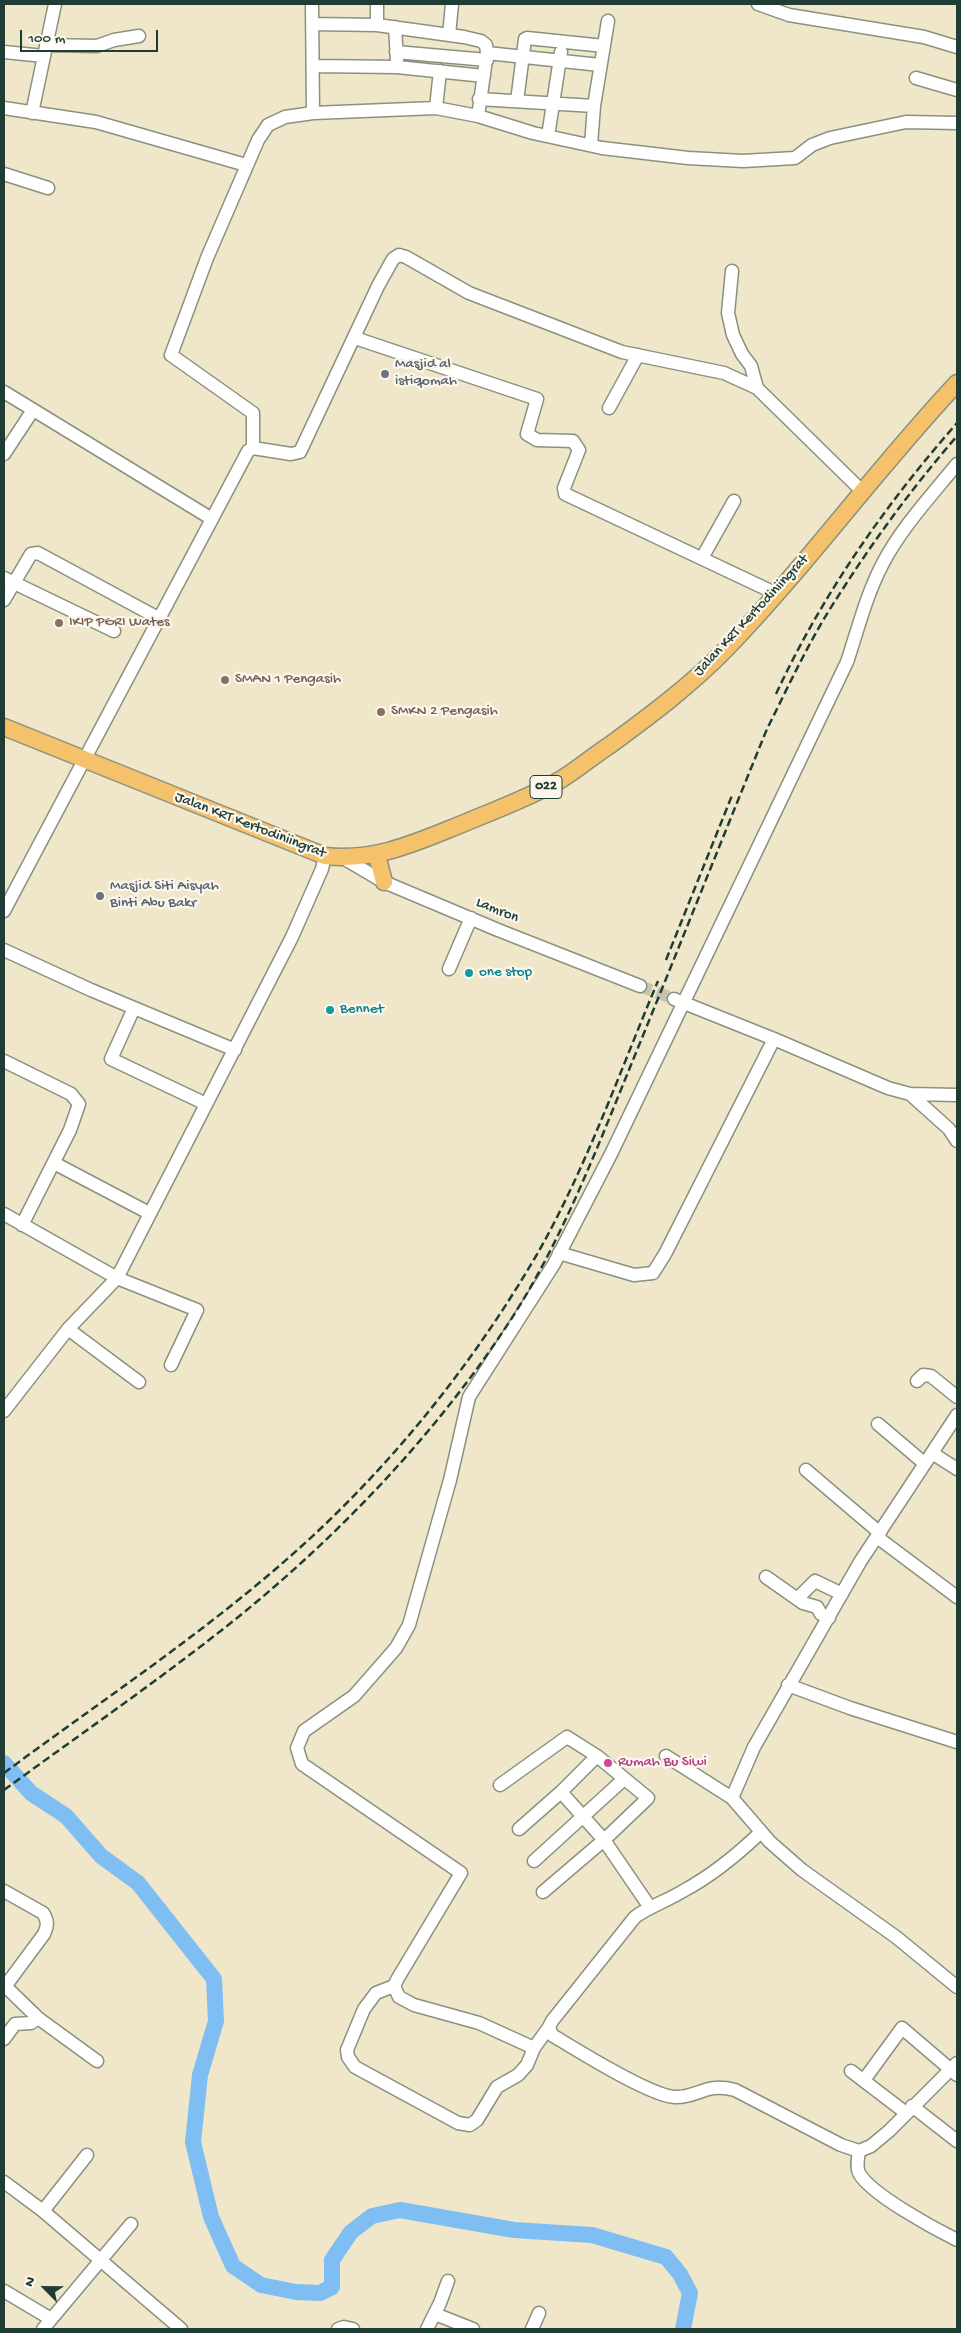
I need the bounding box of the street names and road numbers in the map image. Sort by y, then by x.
street label: Jalan KRT Kertodiniingrat [691,551,813,681]
road number: 022 [530,776,562,799]
street label: Jalan KRT Kertodiniingrat [172,789,328,863]
street label: Lamron [473,894,521,928]

